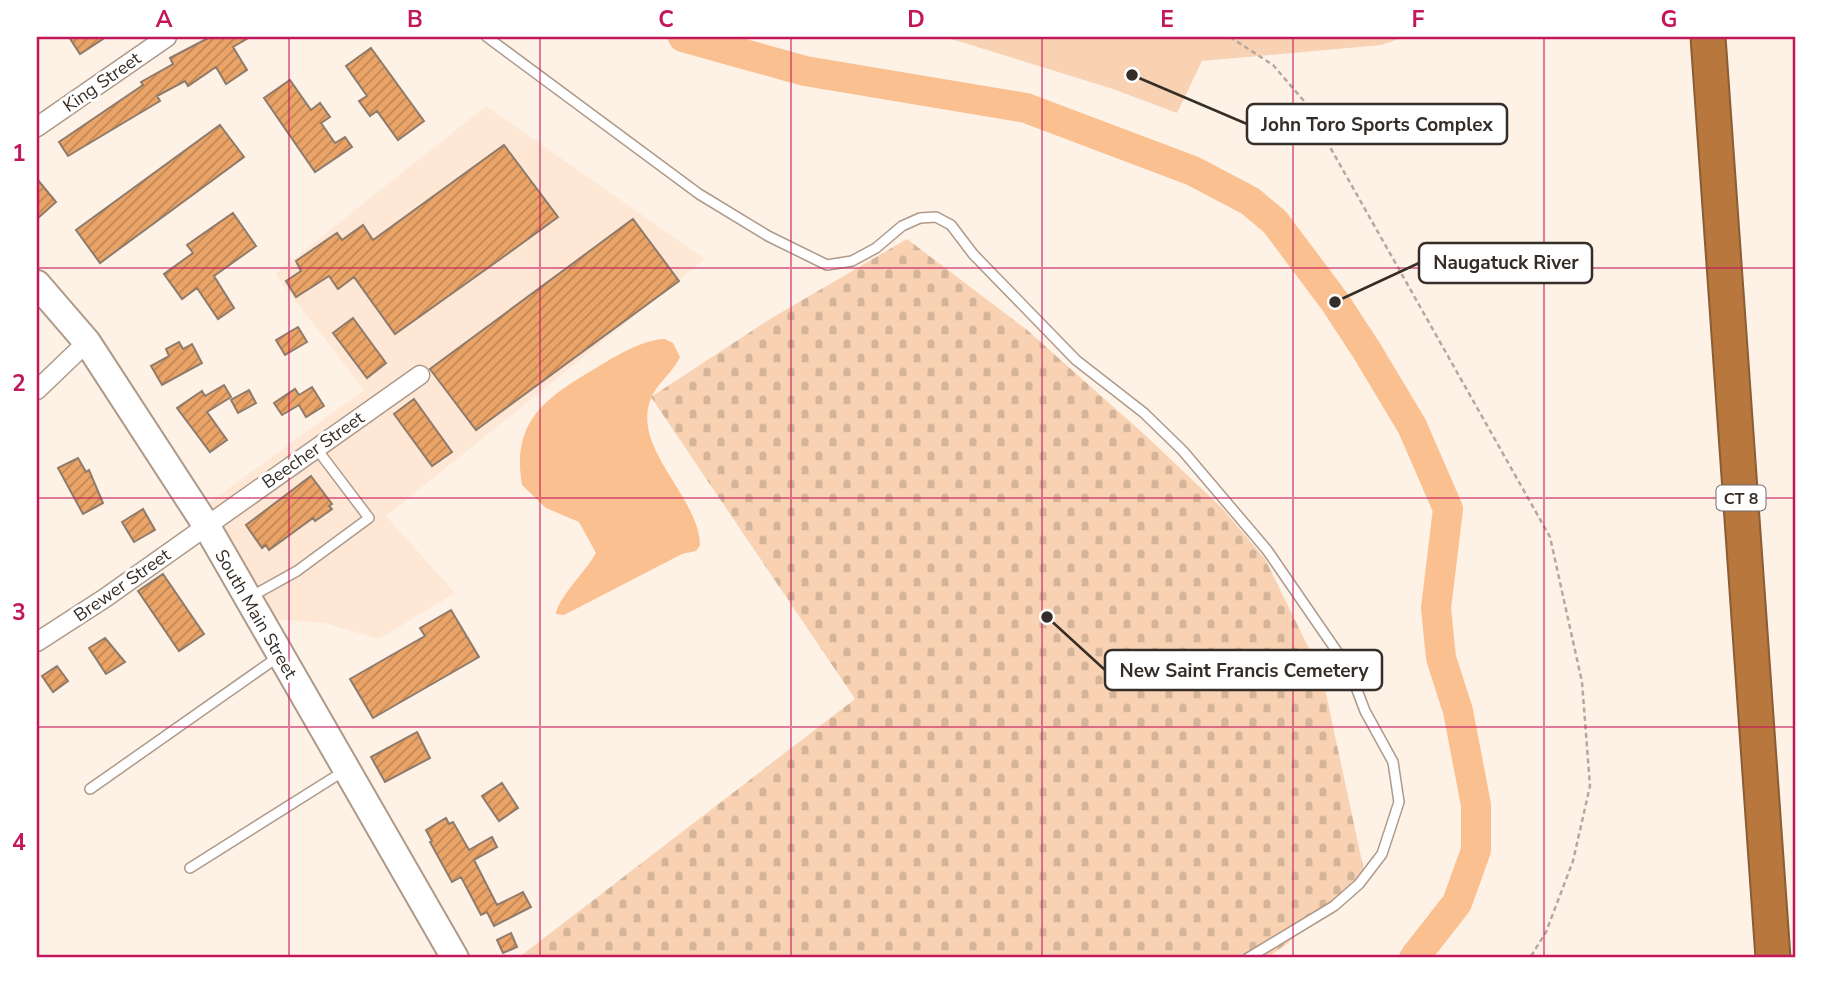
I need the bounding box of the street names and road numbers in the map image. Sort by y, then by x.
street label: King Street [58,46,146,118]
street label: Beecher Street [257,405,369,494]
road number: CT 8 [1716,485,1766,510]
street label: Brewer Street [69,542,176,627]
street label: South Main Street [209,545,303,684]

